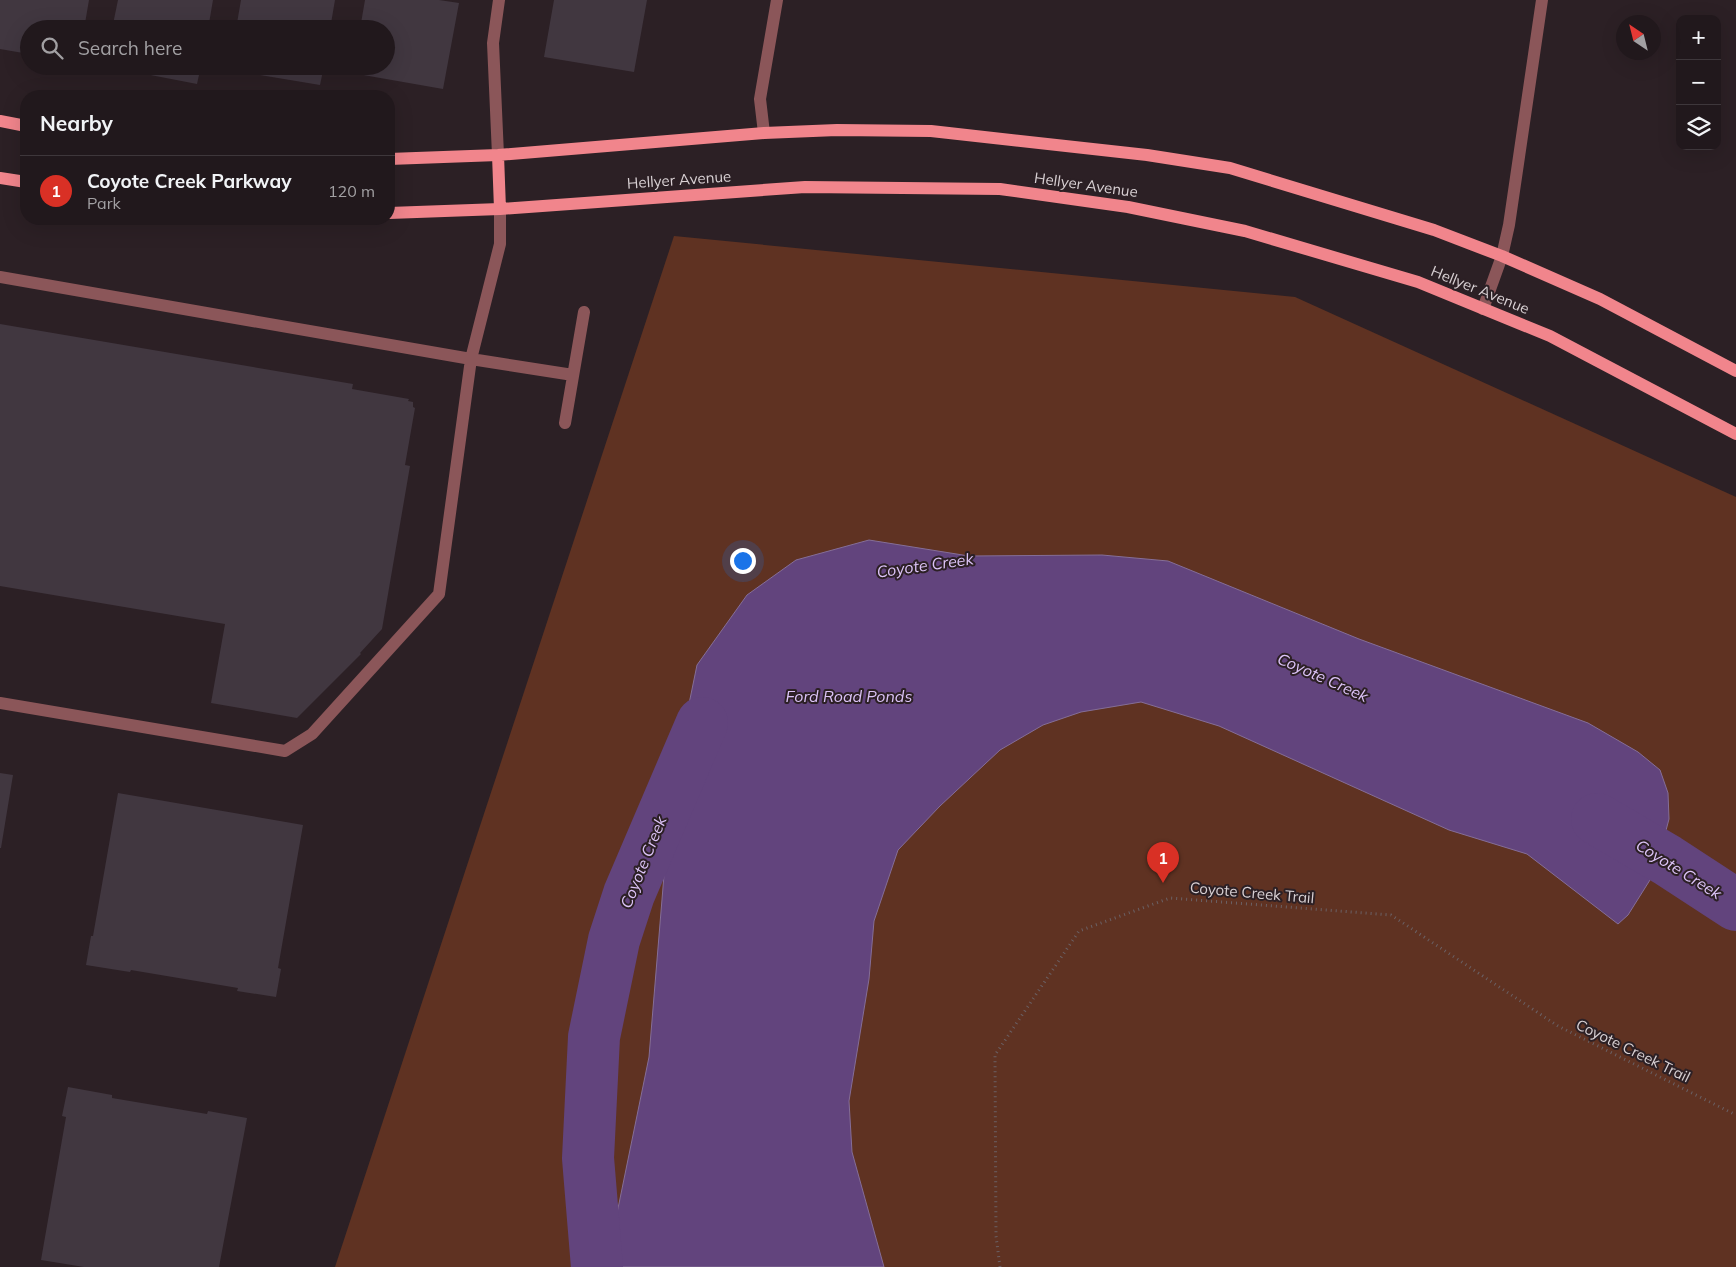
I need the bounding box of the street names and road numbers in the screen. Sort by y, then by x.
street label: Hellyer Avenue [626,166,732,193]
street label: Hellyer Avenue [1033,168,1139,201]
street label: Hellyer Avenue [1428,261,1532,318]
street label: Coyote Creek Trail [1189,878,1315,907]
street label: Coyote Creek Trail [1573,1015,1693,1086]

